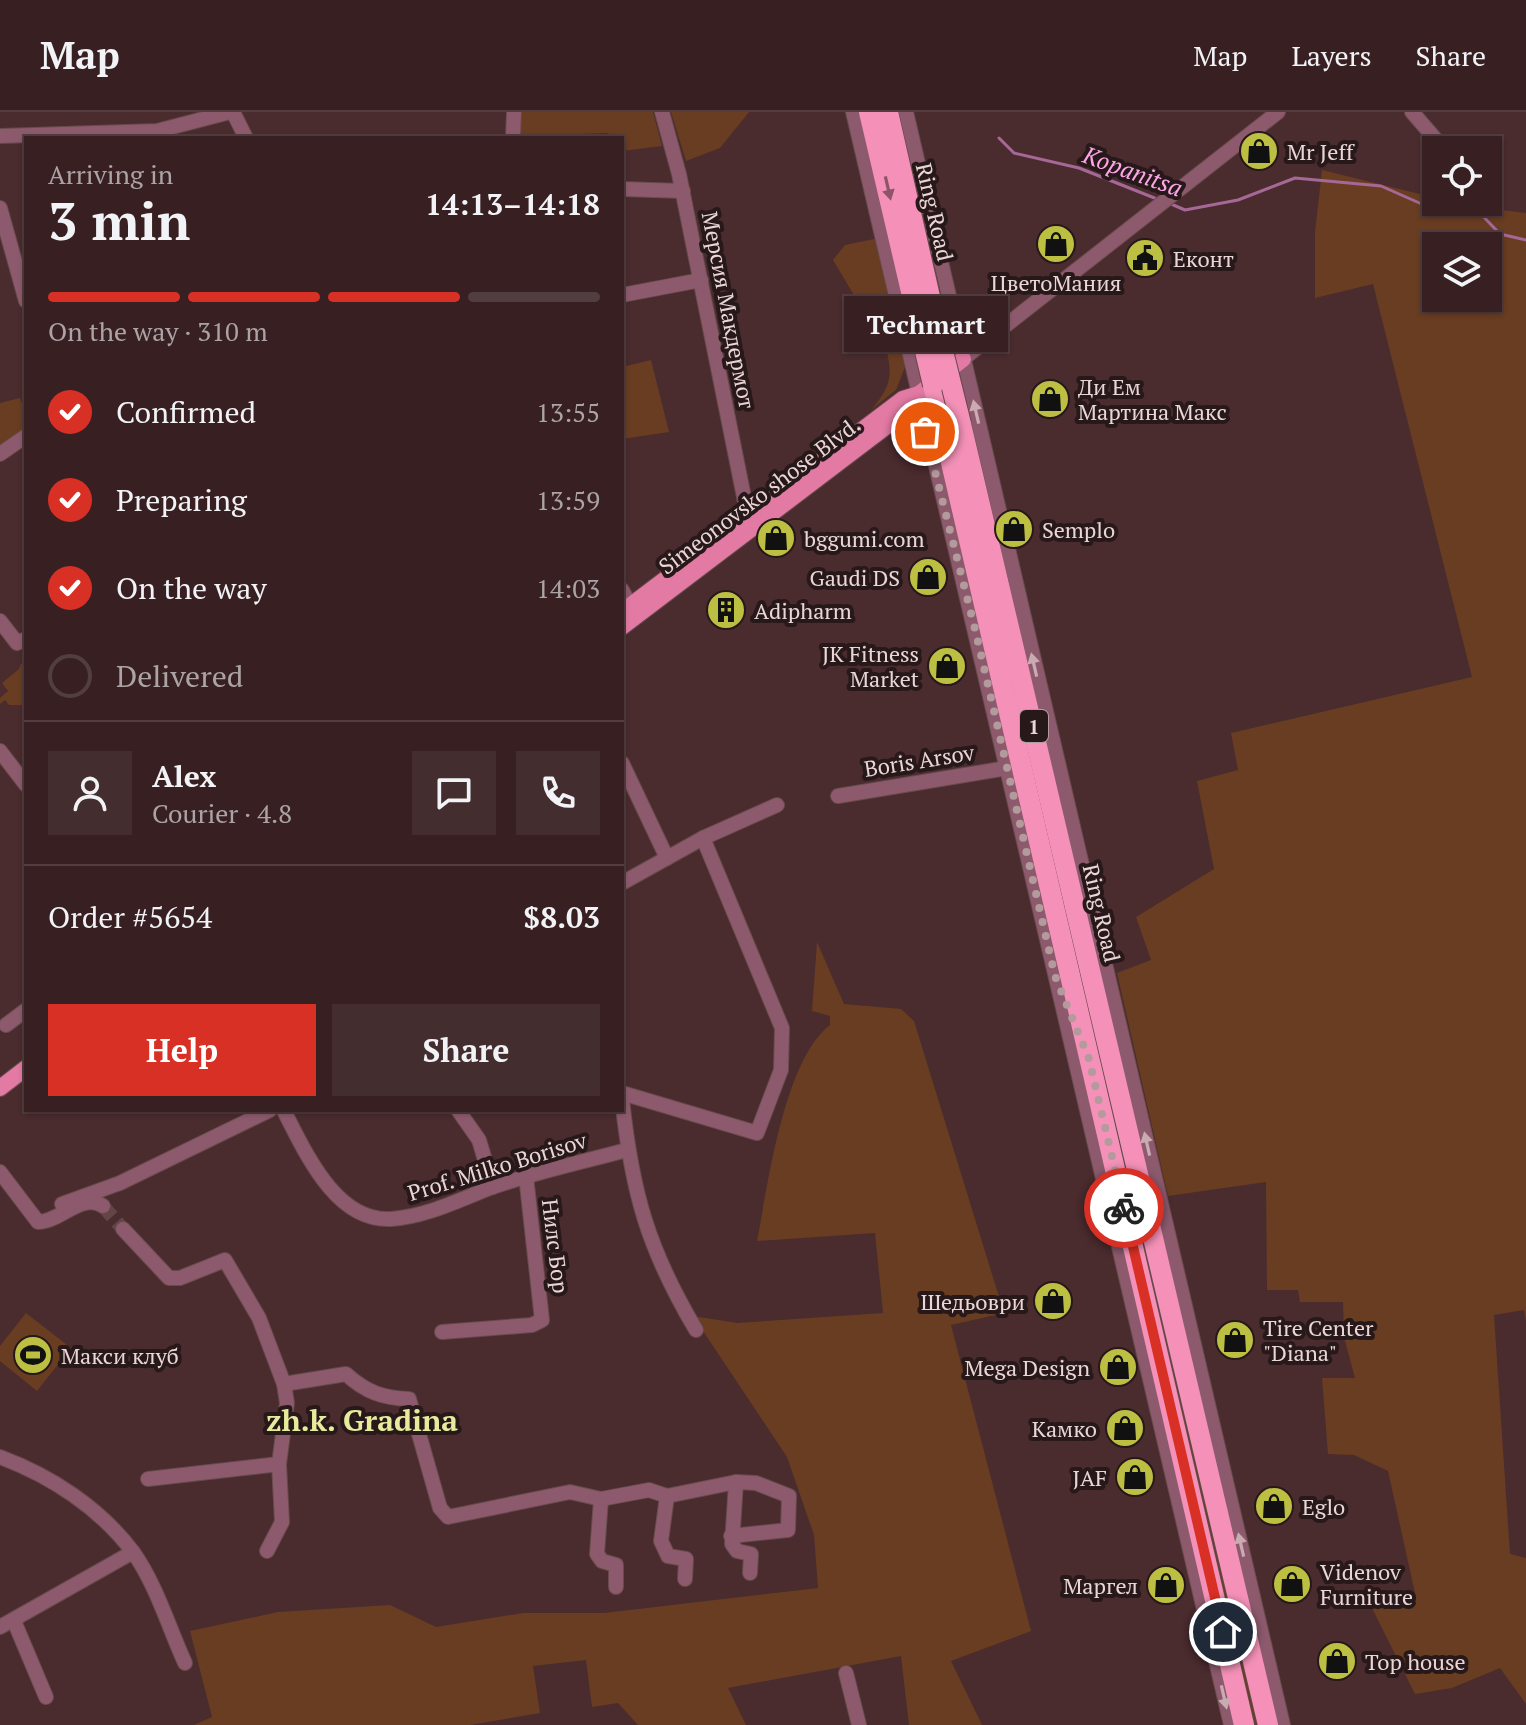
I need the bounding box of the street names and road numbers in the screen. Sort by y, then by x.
street label: Ring Road [910,160,960,264]
street label: Мерсия Макдермот [696,209,762,411]
street label: Simeonovsko shose Blvd. [652,410,866,580]
road number: 1 [1020,710,1048,742]
street label: Boris Arsov [862,737,977,783]
street label: Ring Road [1077,861,1127,965]
street label: Prof. Milko Borisov [404,1125,591,1207]
street label: Нилс Бор [536,1197,576,1295]

